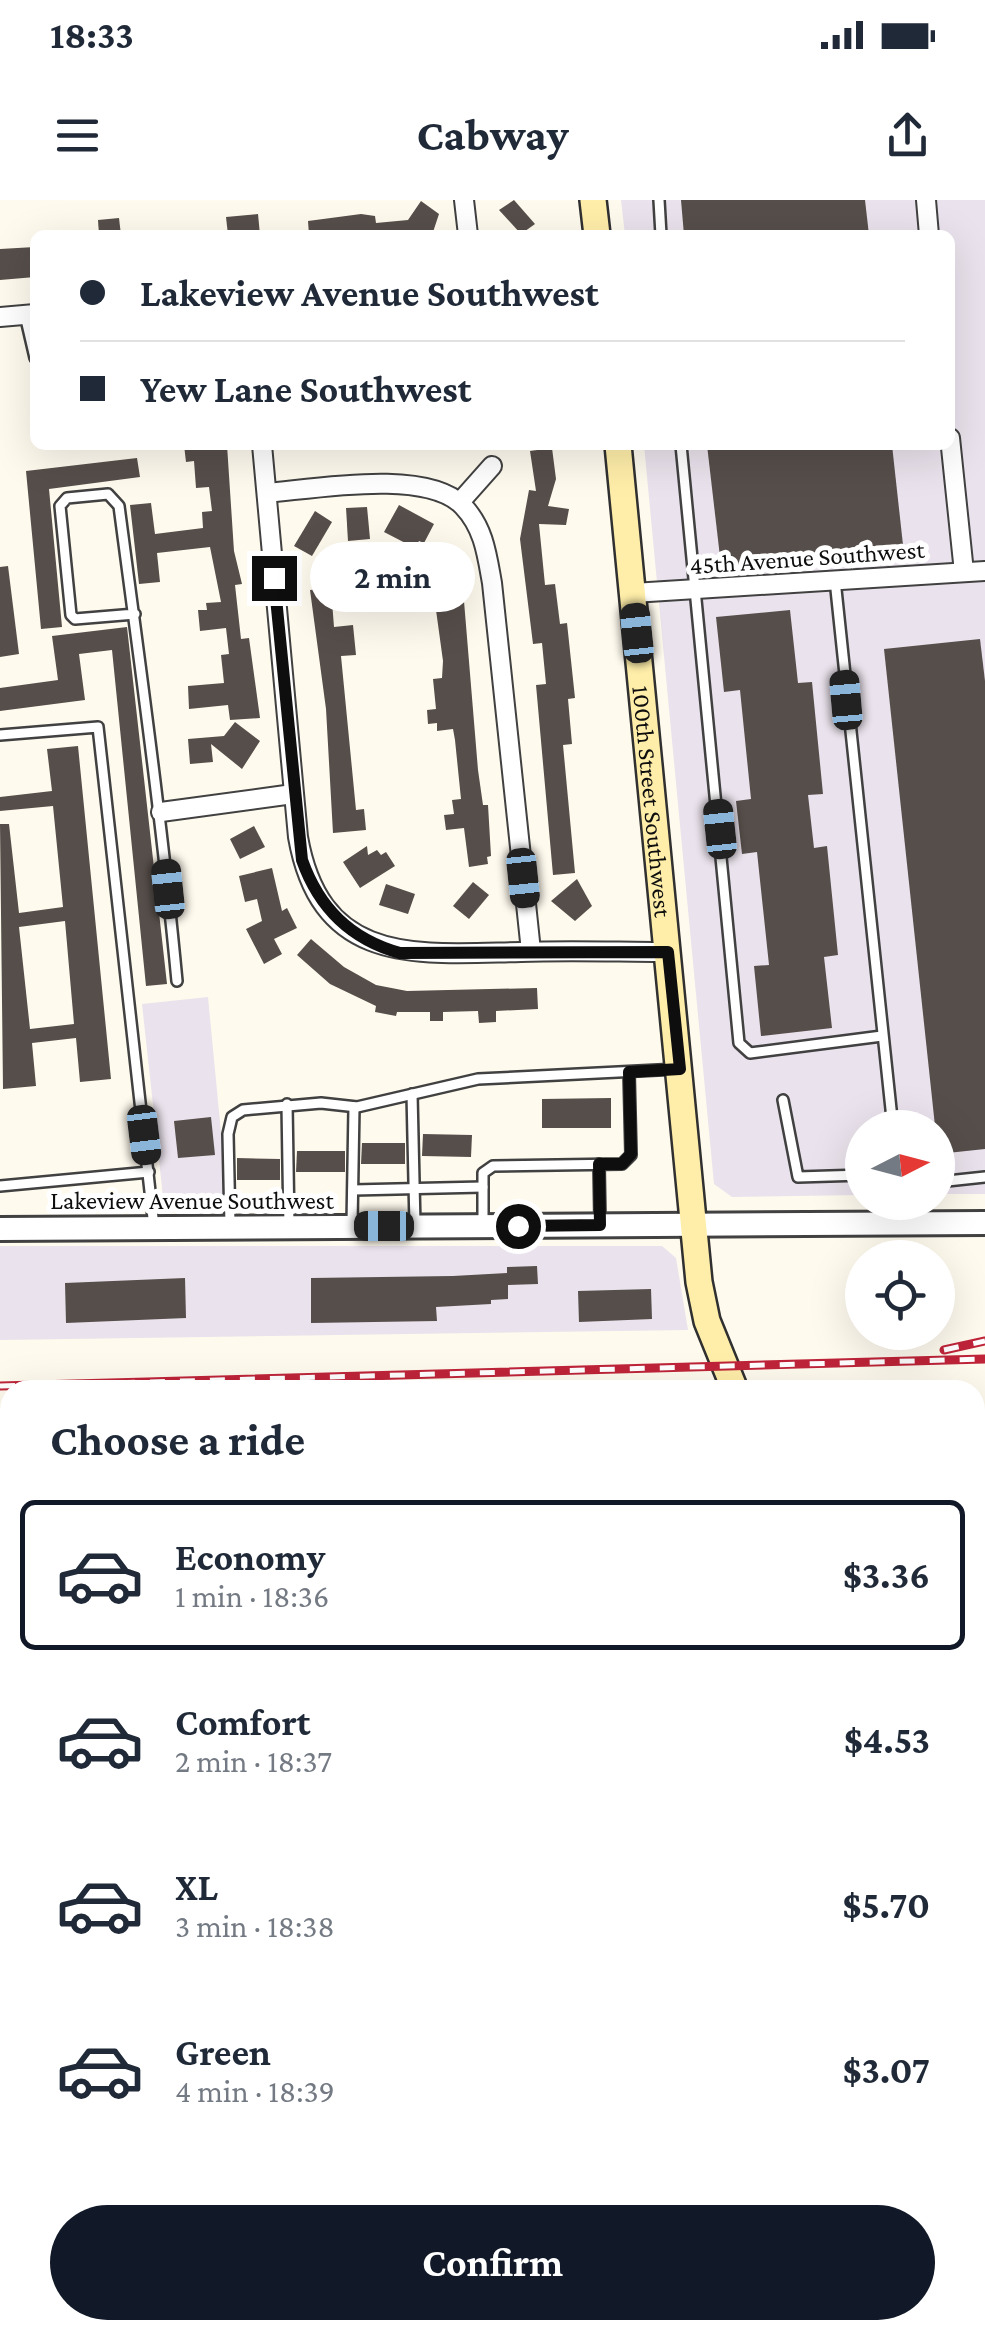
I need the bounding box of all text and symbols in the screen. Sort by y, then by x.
text: 18:33 [50,14,134,56]
icon: menu [50,108,105,163]
icon: share [880,108,935,163]
text: Cabway [416,110,569,160]
text: Lakeview Avenue Southwest [140,272,599,314]
text: Yew Lane Southwest [140,368,472,410]
street label: 45th Avenue Southwest [689,536,926,579]
callout: 2 min [309,543,474,613]
route end [252,556,297,601]
text: 2 min [354,559,431,595]
car [619,602,655,664]
car [828,669,864,731]
street label: 100th Street Southwest [627,684,677,919]
car [702,798,738,860]
car [505,847,541,909]
car [150,858,186,920]
car [125,1103,163,1167]
north arrow [845,1110,955,1220]
map controls [845,1110,955,1350]
street label: Lakeview Avenue Southwest [50,1187,334,1214]
route start [496,1204,541,1249]
car [354,1211,414,1241]
button: locate [845,1240,955,1350]
text: Choose a ride [50,1415,305,1465]
icon: car [55,1530,145,1620]
text: Economy [175,1536,325,1578]
text: $3.36 [843,1554,930,1596]
text: 1 min · 18:36 [175,1578,329,1614]
icon: car [55,1695,145,1785]
text: Comfort [175,1701,311,1743]
text: $4.53 [844,1719,930,1761]
text: 2 min · 18:37 [175,1743,332,1779]
icon: car [55,1860,145,1950]
text: XL [175,1866,218,1908]
text: $5.70 [842,1884,930,1926]
text: 3 min · 18:38 [175,1908,335,1944]
icon: car [55,2025,145,2115]
text: Green [175,2031,271,2073]
text: $3.07 [842,2049,930,2091]
text: 4 min · 18:39 [175,2073,335,2109]
button: Confirm [50,2205,935,2320]

